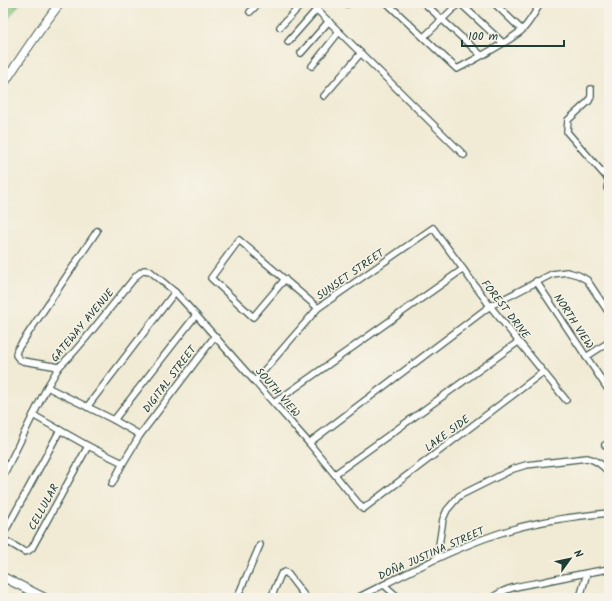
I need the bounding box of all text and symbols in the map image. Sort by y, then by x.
scale bar [462,22,564,48]
text: 100 m [468,27,499,46]
street label: SUNSET STREET [313,244,389,305]
street label: FOREST DRIVE [476,276,534,343]
street label: GATEWAY AVENUE [47,285,119,366]
street label: NORTH VIEW [549,290,598,353]
street label: DIGITAL STREET [138,341,202,417]
street label: SOUTH VIEW [250,364,304,422]
street label: LAKE SIDE [421,410,475,457]
street label: CELLULAR [24,480,64,534]
street label: DOÑA JUSTINA STREET [375,522,488,585]
north arrow [550,539,590,579]
text: N [568,546,587,562]

